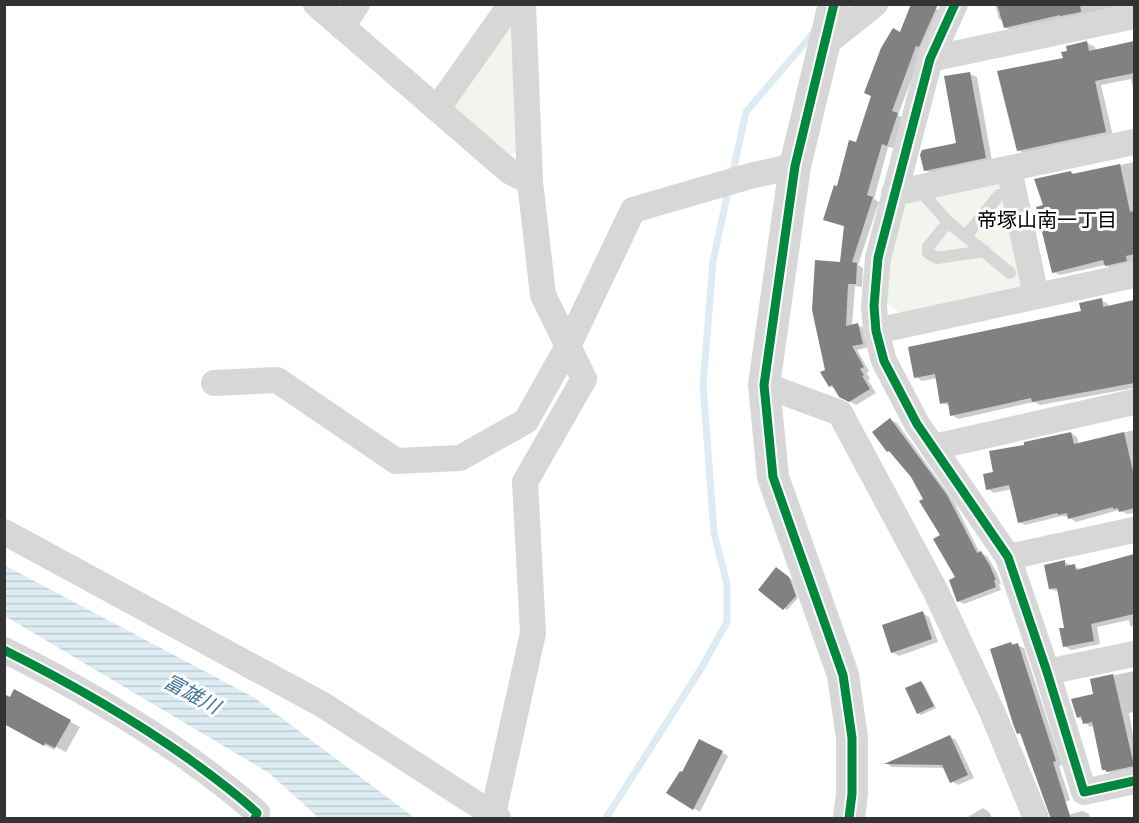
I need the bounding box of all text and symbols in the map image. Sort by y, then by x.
district label: 帝塚山南一丁目 [977,209,1117,233]
water label: 富雄川 [159,670,225,721]

